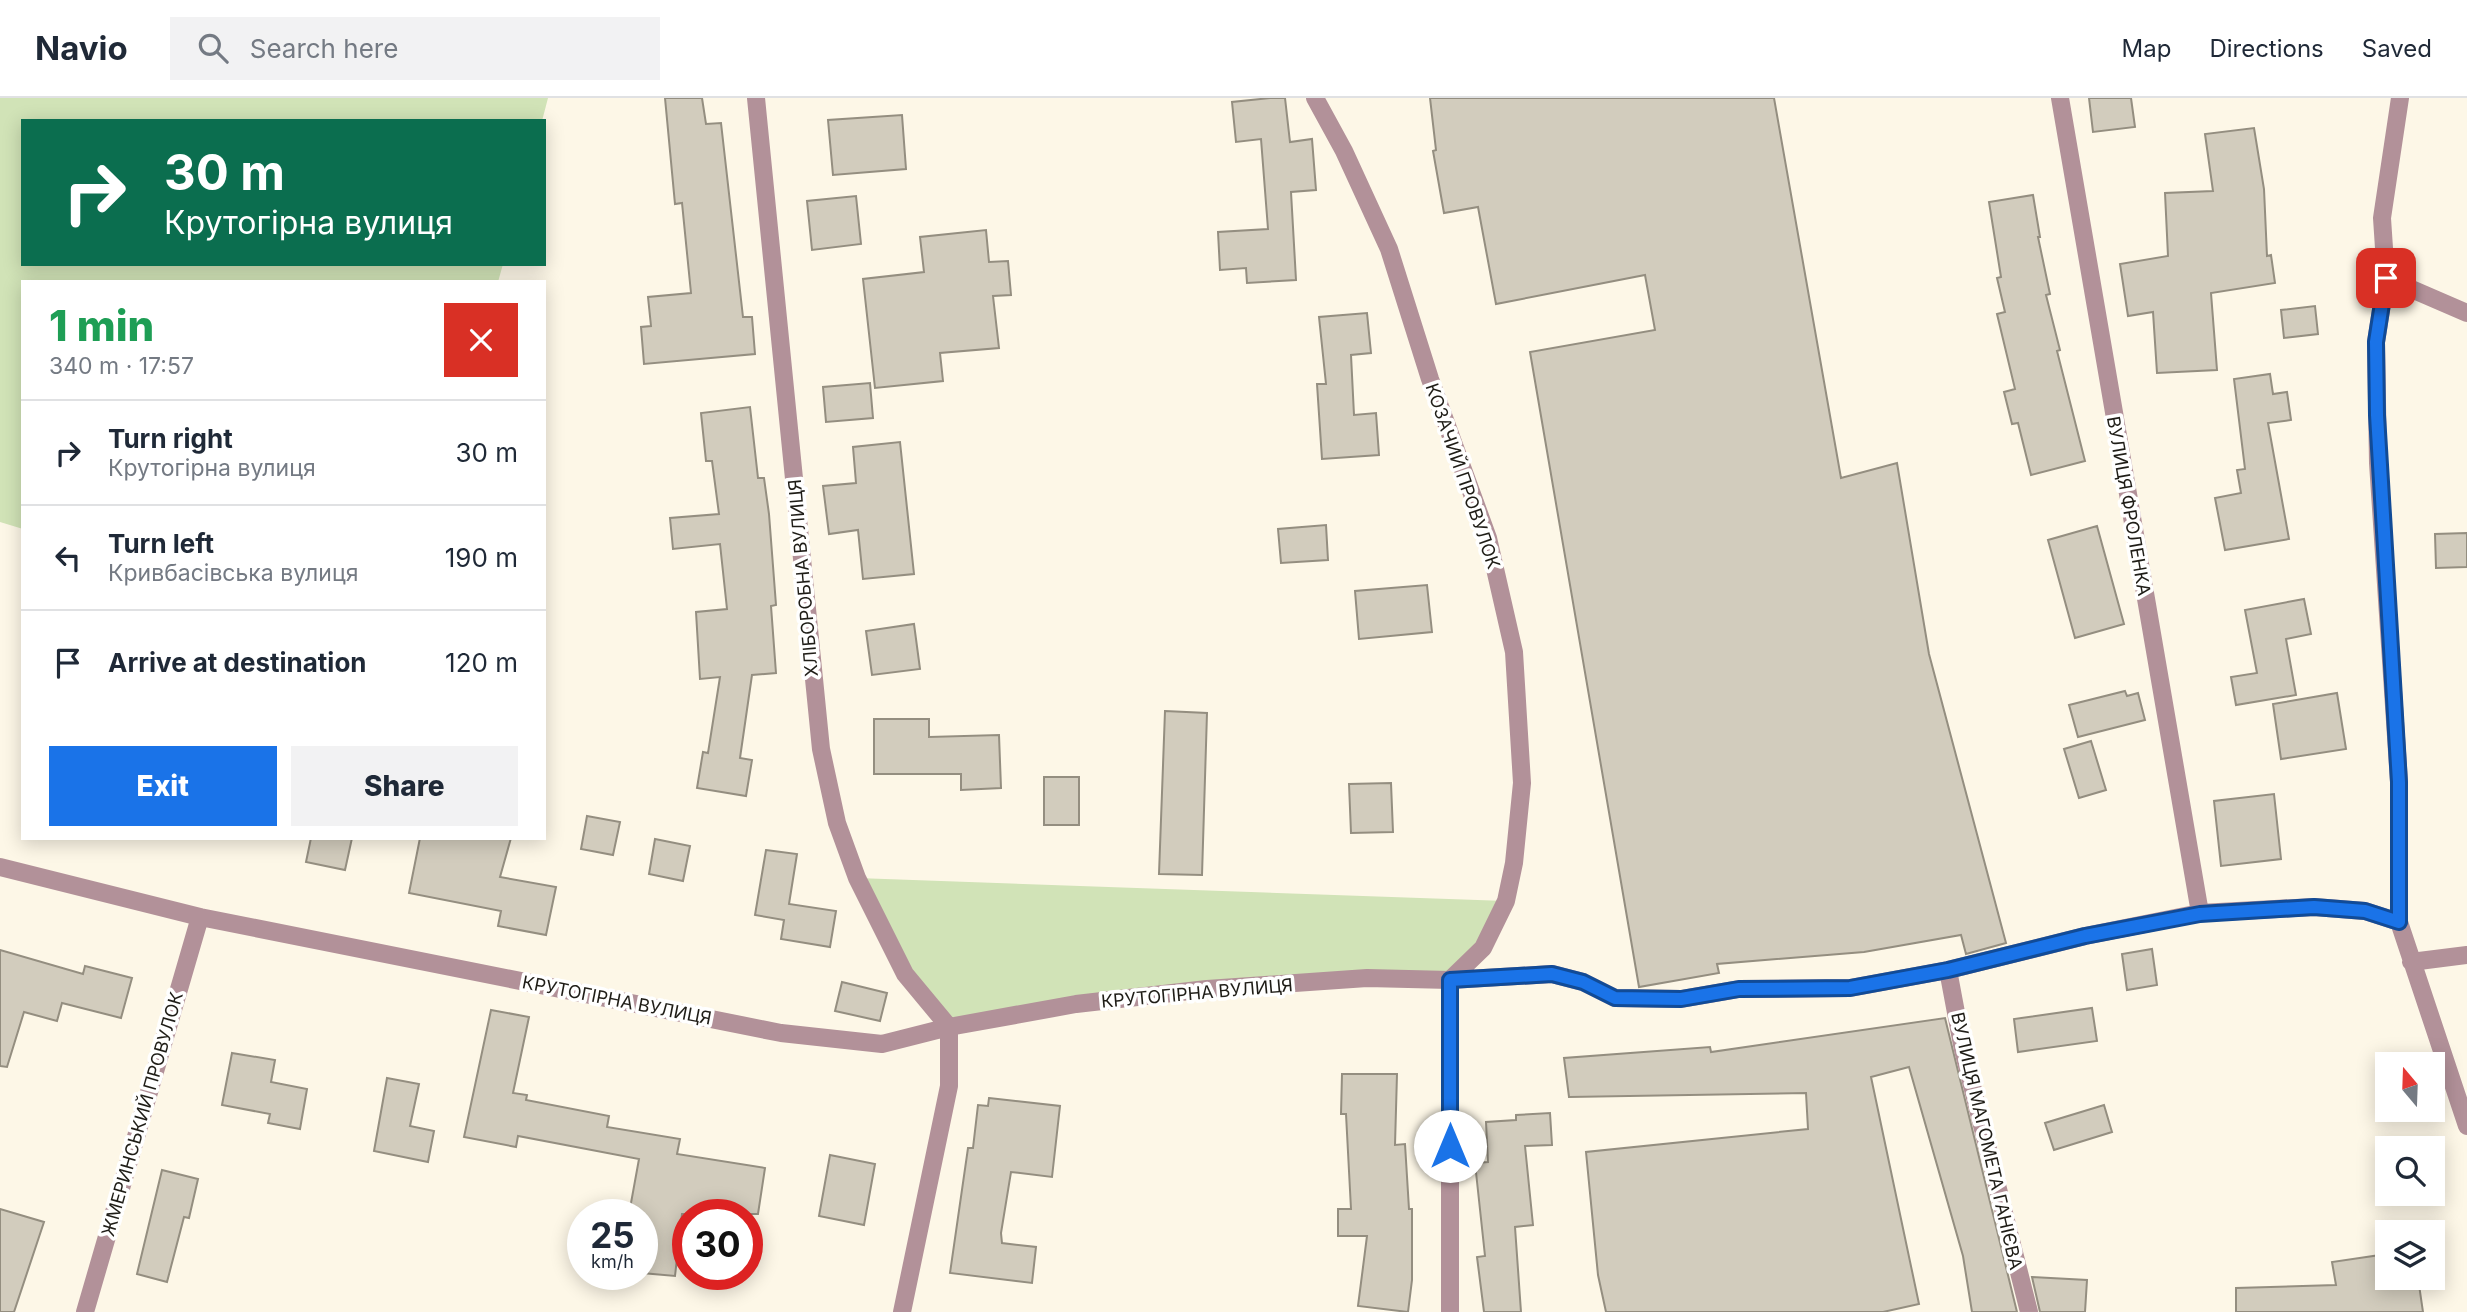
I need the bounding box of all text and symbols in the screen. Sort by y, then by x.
search box [170,17,660,80]
text: Navio [35,28,128,68]
icon: search [194,29,232,67]
text: Search here [250,33,398,64]
text: Map [2122,34,2171,63]
text: Directions [2209,34,2324,63]
text: Saved [2362,34,2432,63]
text: 30 m [164,143,285,202]
icon: right [49,147,140,238]
text: Крутогірна вулиця [164,203,453,242]
pin [2356,248,2416,308]
icon: arrive [2367,259,2405,297]
text: 1 min [49,300,154,351]
button: close [444,303,518,377]
text: 340 m · 17:57 [49,352,194,380]
street label: КОЗАЧИЙ ПРОВУЛОК [1421,380,1506,571]
street label: ВУЛИЦЯ ФРОЛЕНКА [2103,415,2155,597]
text: Turn right [108,423,233,454]
icon: right [49,434,87,472]
text: 30 m [455,437,518,468]
text: Крутогірна вулиця [108,454,316,482]
street label: ХЛІБОРОБНА ВУЛИЦЯ [784,478,822,678]
text: Turn left [108,528,214,559]
icon: left [49,539,87,577]
text: 190 m [445,542,518,573]
text: Кривбасівська вулиця [108,559,358,587]
icon: arrive [49,644,87,682]
text: Arrive at destination [108,647,367,678]
text: 120 m [445,647,518,678]
button: Exit [49,746,277,826]
button: Share [291,746,518,826]
street label: КРУТОГІРНА ВУЛИЦЯ [521,971,713,1029]
street label: КРУТОГІРНА ВУЛИЦЯ [1100,974,1294,1012]
street label: ЖМЕРИНСЬКИЙ ПРОВУЛОК [96,989,187,1238]
street label: ВУЛИЦЯ МАГОМЕТА ГАНІЄВА [1947,1010,2027,1272]
north arrow [2375,1052,2445,1122]
map controls [2375,1052,2445,1290]
position arrow [1413,1109,1487,1183]
button: search [2375,1136,2445,1206]
speed limit sign: 30 [672,1199,763,1290]
text: 25 [590,1214,635,1256]
button: layers [2375,1220,2445,1290]
text: km/h [591,1251,634,1272]

